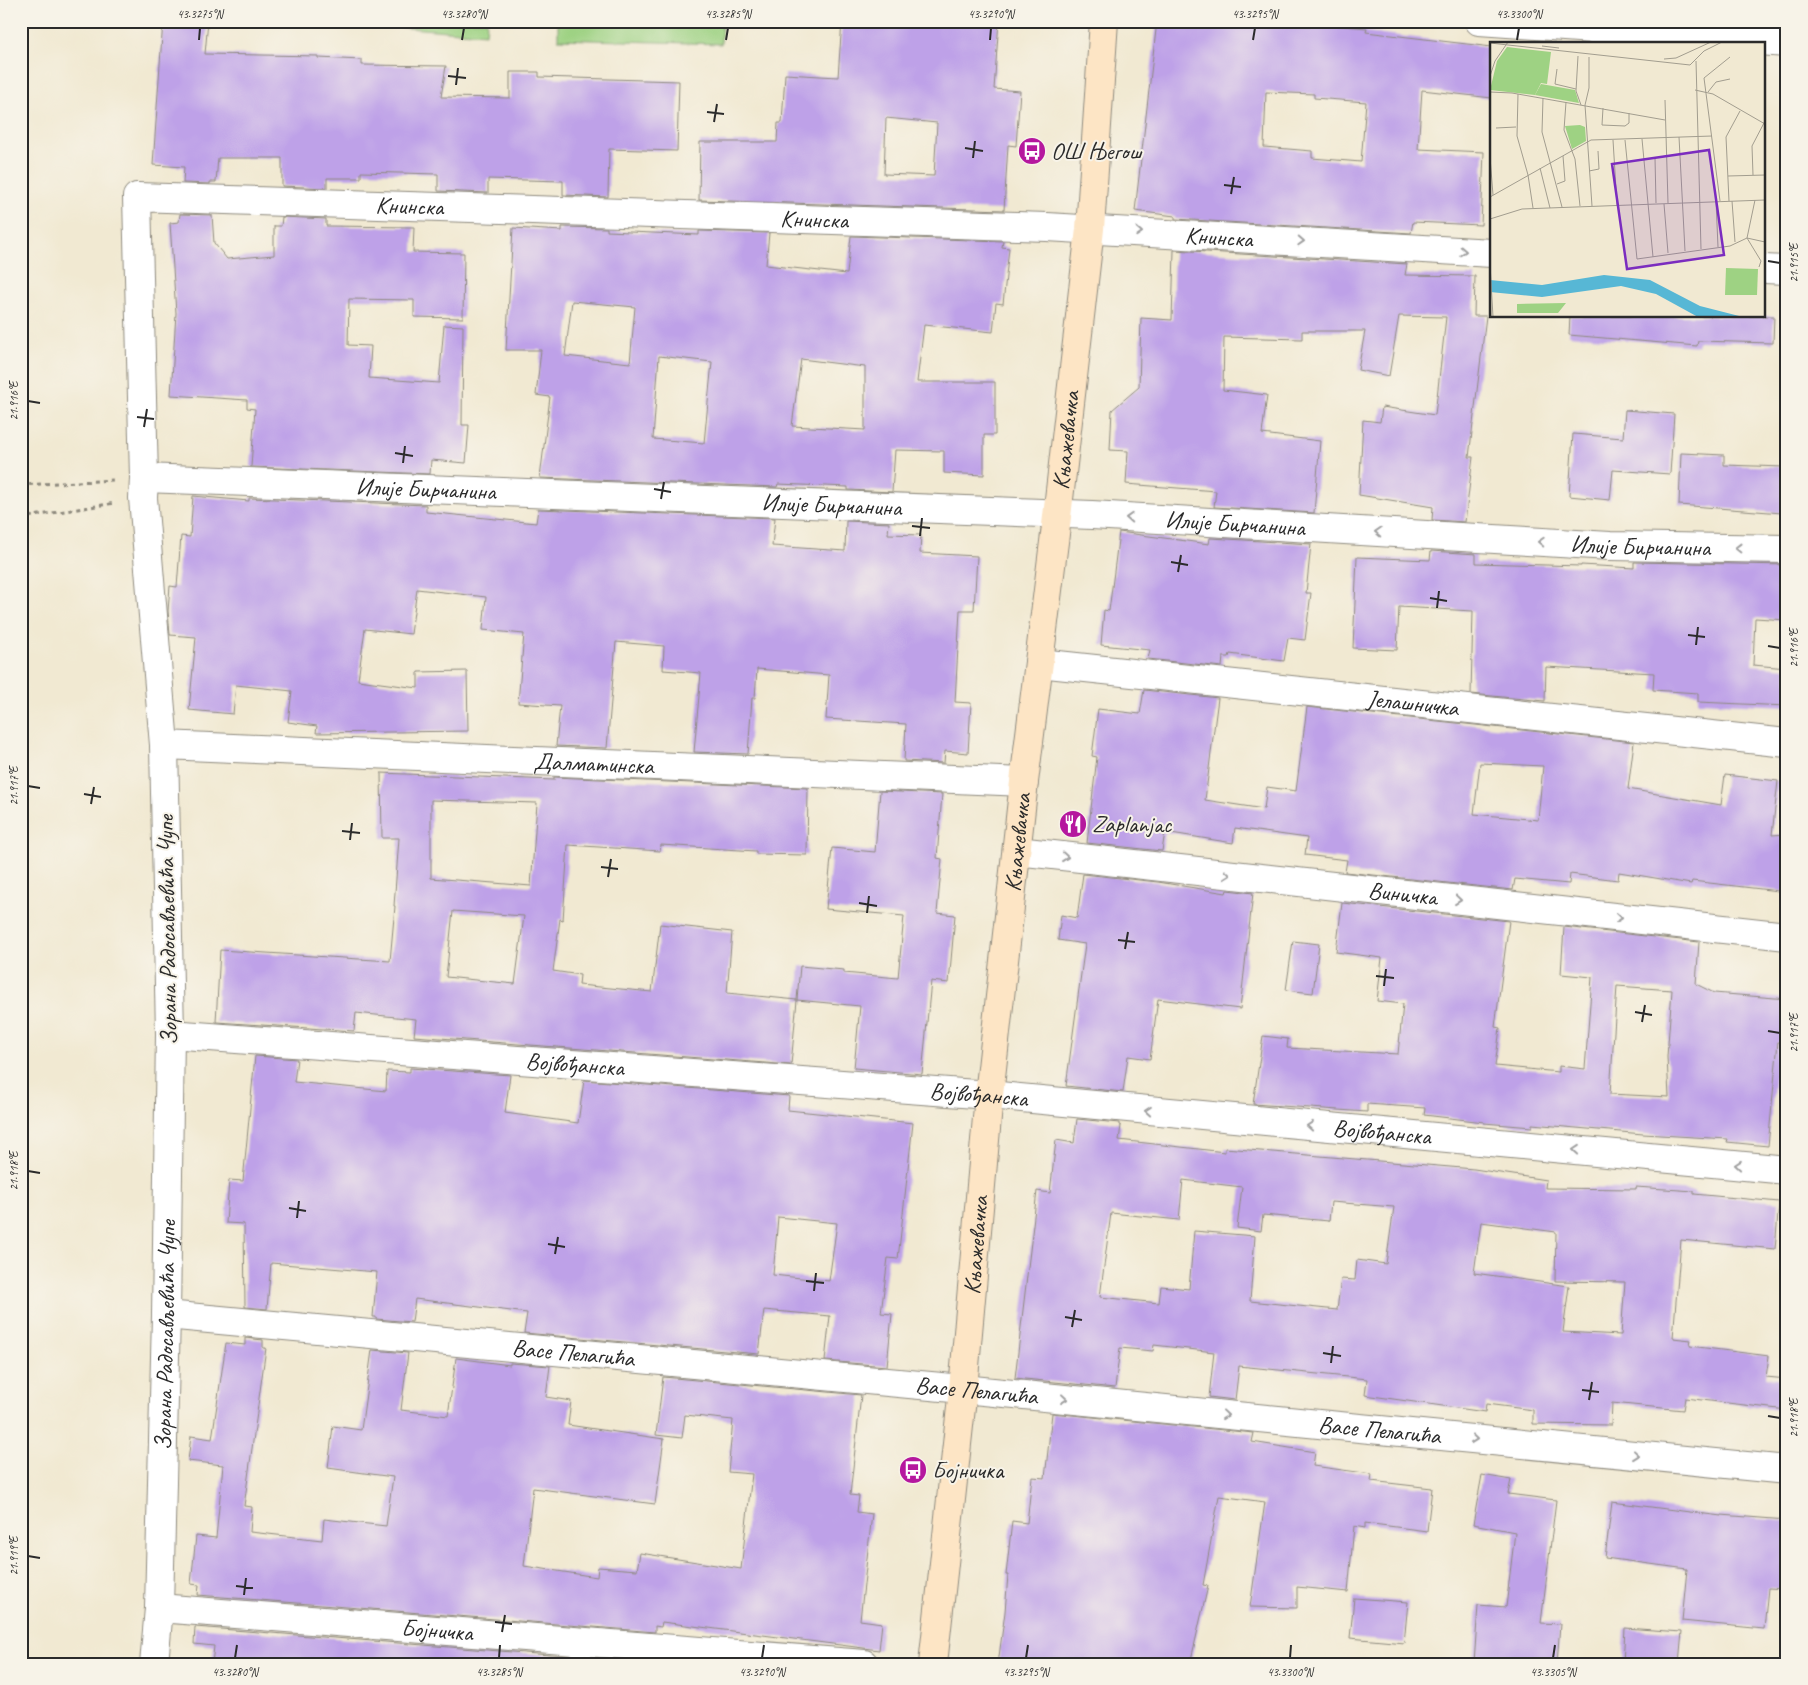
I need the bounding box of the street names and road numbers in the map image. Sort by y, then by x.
street label: Книнска [375,190,445,222]
street label: Книнска [780,203,850,235]
street label: Книнска [1184,220,1255,254]
street label: Књажевачка [1045,388,1086,491]
street label: Илије Бирчанина [355,471,498,507]
street label: Илије Бирчанина [761,487,903,523]
street label: Илије Бирчанина [1164,504,1307,543]
street label: Илије Бирчанина [1570,529,1712,563]
street label: Јелашничка [1365,683,1461,723]
street label: Далматинска [533,746,656,781]
street label: Књажевачка [997,790,1038,893]
street label: Зорана Радосављевића Чупе [150,813,184,1045]
street label: Виничка [1367,875,1441,913]
street label: Војвођанска [525,1046,626,1083]
street label: Војвођанска [929,1076,1030,1114]
street label: Војвођанска [1332,1112,1434,1152]
street label: Књажевачка [956,1193,995,1296]
street label: Зорана Радосављевића Чупе [148,1218,182,1451]
street label: Васе Пелагића [511,1332,637,1374]
street label: Васе Пелагића [914,1370,1040,1411]
street label: Васе Пелагића [1317,1409,1444,1451]
street label: Бојничка [400,1612,475,1648]

